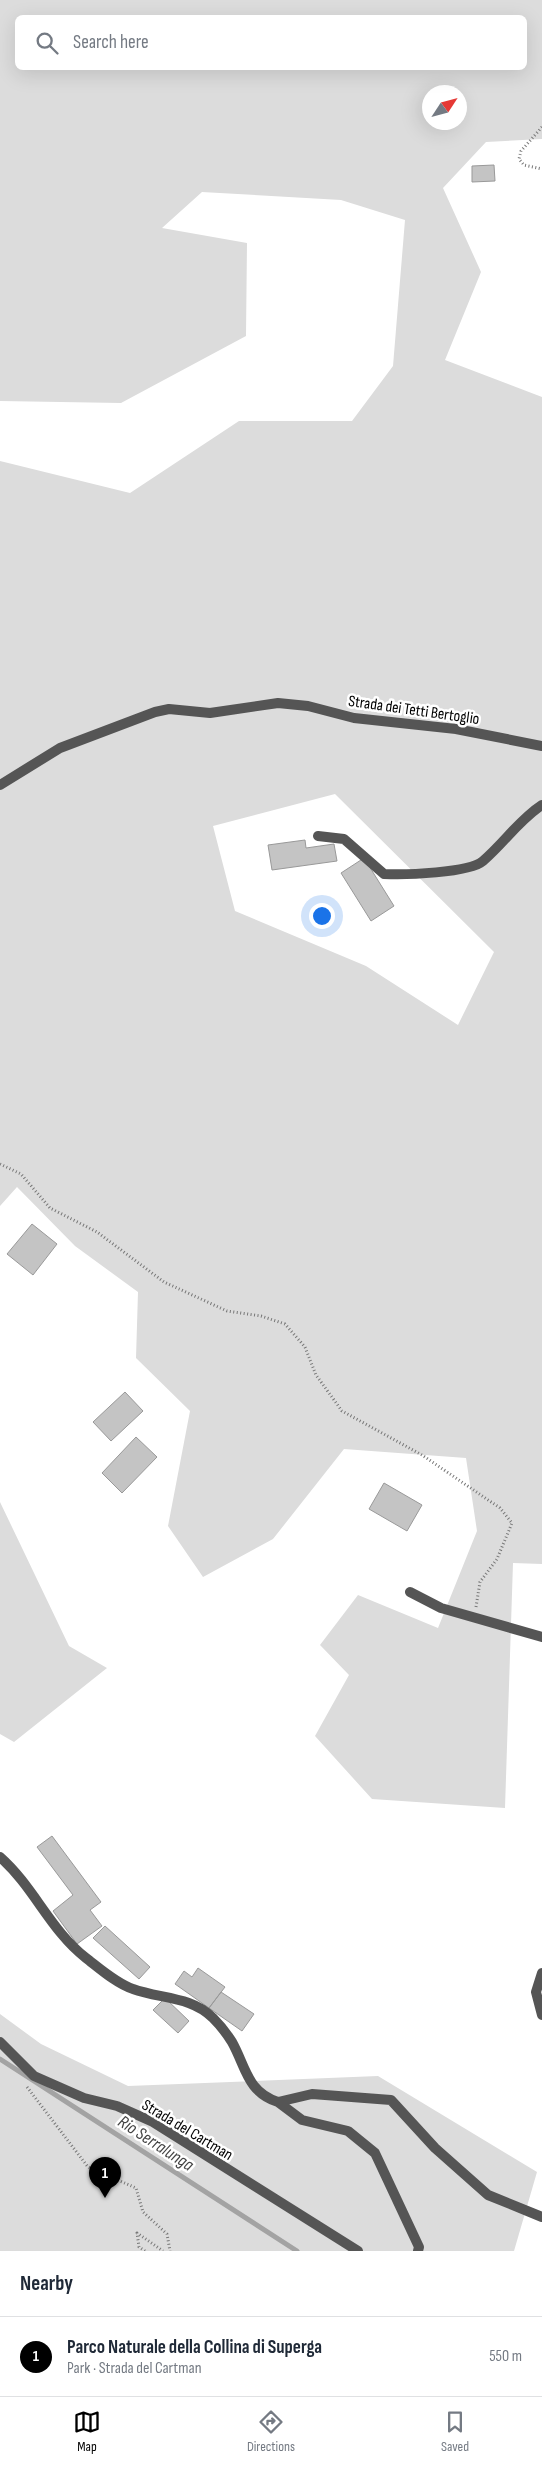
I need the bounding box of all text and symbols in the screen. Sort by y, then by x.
search box [15,15,527,70]
icon: search [33,29,61,57]
text: Search here [73,31,149,54]
north arrow [422,85,467,130]
street label: Strada dei Tetti Bertoglio [347,692,481,729]
your location [309,903,335,929]
street label: Strada del Cartman [138,2096,236,2165]
water label: Rio Serralunga [114,2111,198,2176]
pin: 1 [89,2157,121,2198]
text: Nearby [20,2271,73,2296]
text: Parco Naturale della Collina di Superga [67,2336,322,2359]
text: 1 [33,2347,39,2366]
text: 550 m [489,2347,522,2366]
text: Park · Strada del Cartman [67,2359,202,2378]
tab: Map [73,2408,101,2455]
tab: Directions [247,2408,295,2455]
tab: Saved [441,2408,469,2455]

